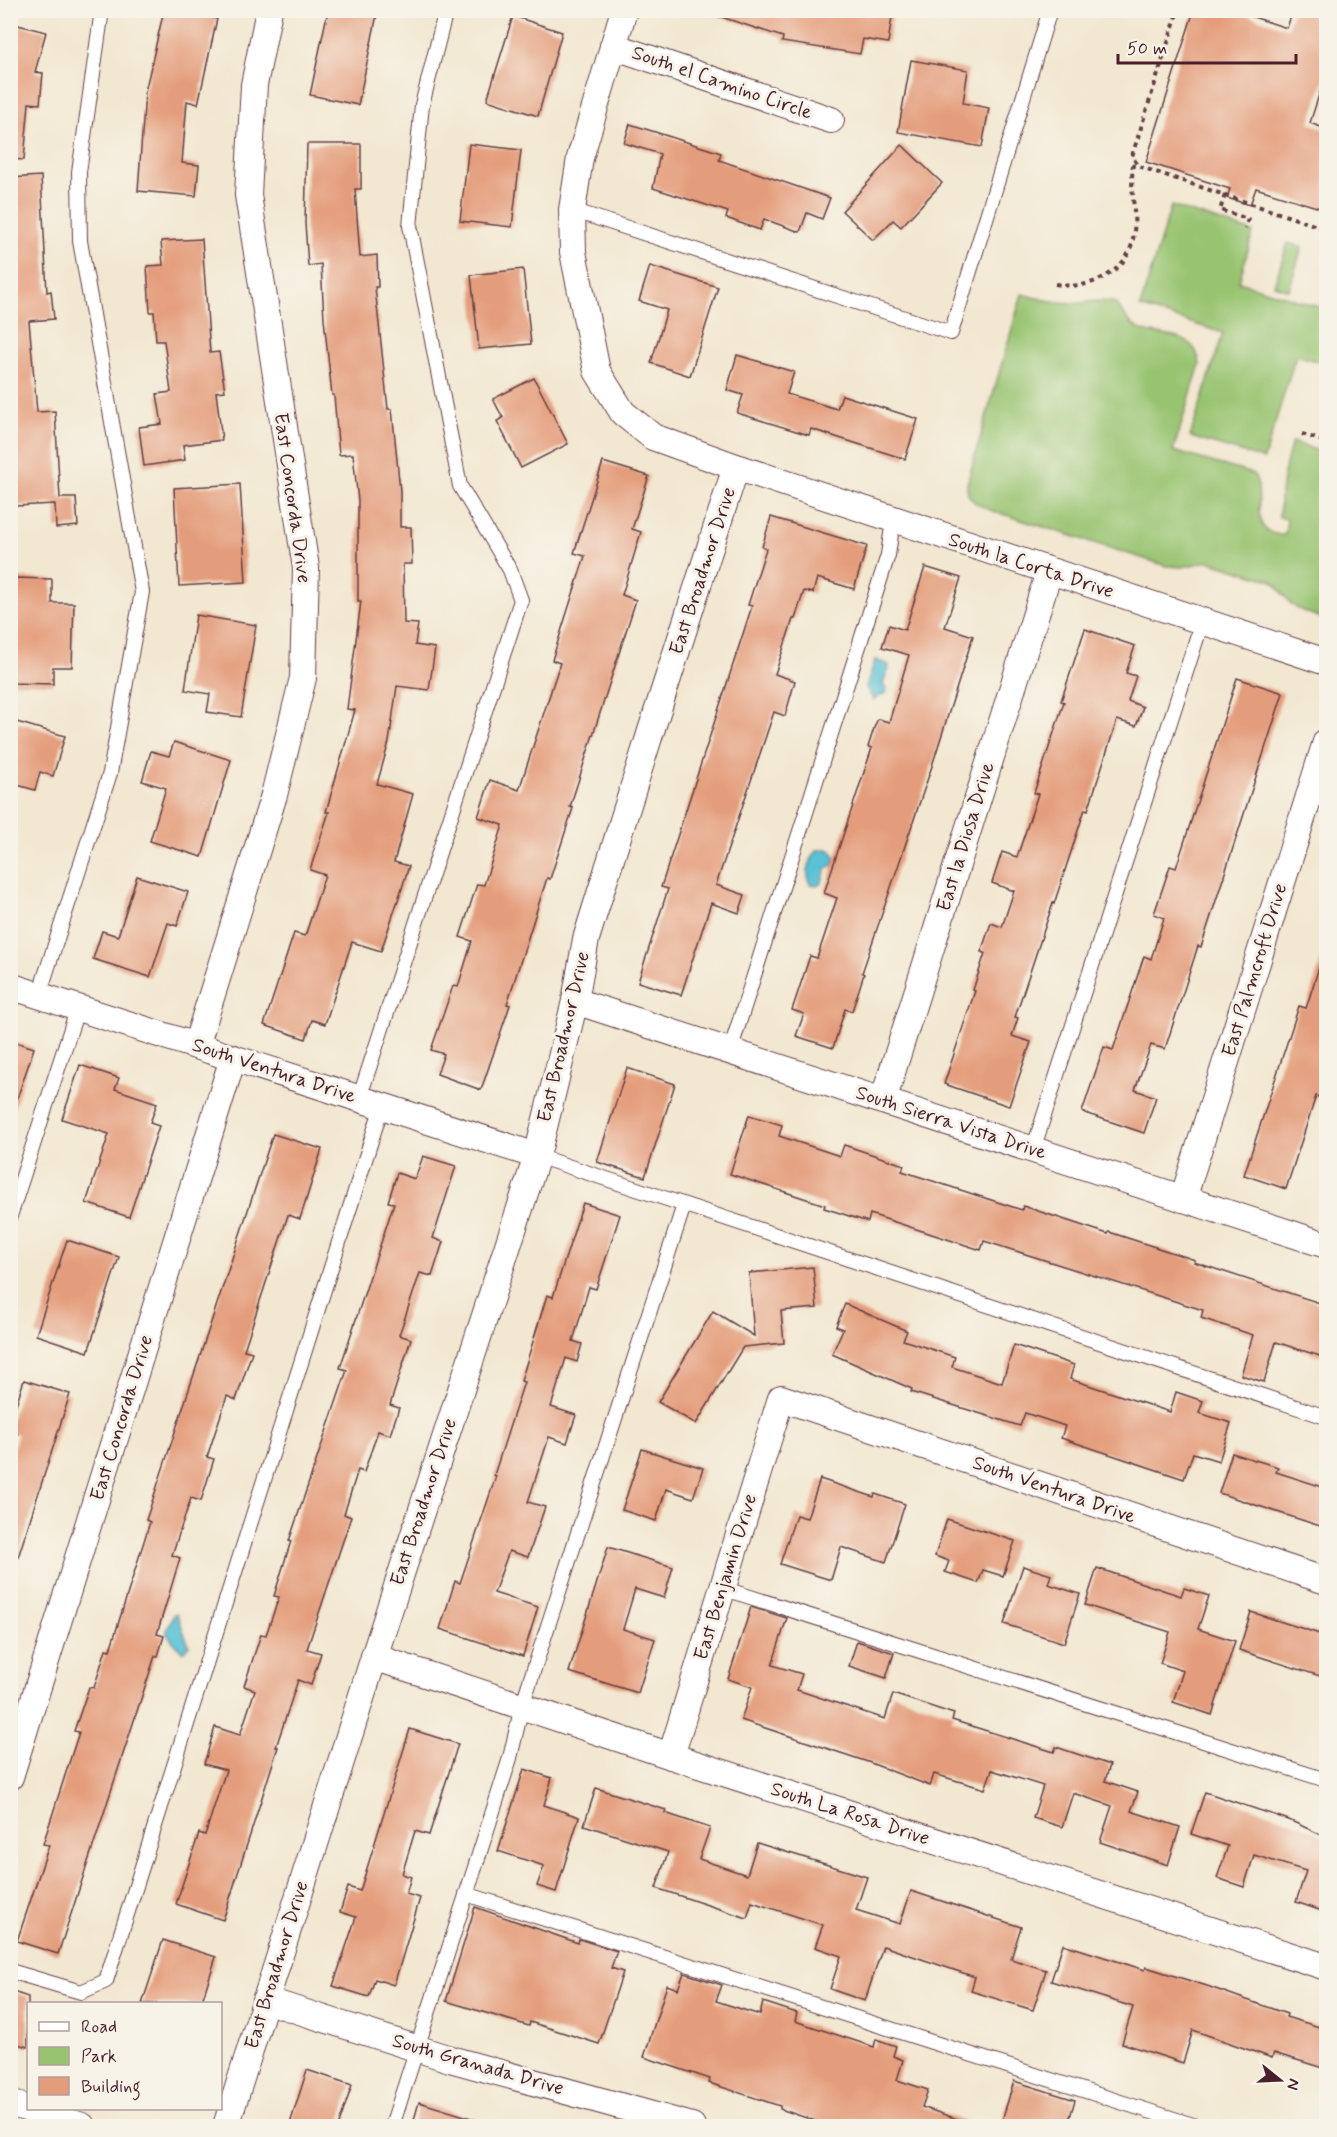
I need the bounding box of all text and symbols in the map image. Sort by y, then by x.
scale bar [1118,27,1296,65]
text: 50 m [1127,37,1167,61]
street label: South el Camino Circle [628,39,816,127]
street label: East Concorda Drive [267,411,317,585]
street label: East Broadmor Drive [663,484,743,658]
street label: South la Corta Drive [945,527,1117,605]
street label: East la Diosa Drive [930,759,1002,915]
street label: East Palmcroft Drive [1216,880,1294,1060]
street label: East Broadmor Drive [531,949,597,1125]
street label: South Ventura Drive [189,1032,359,1110]
street label: South Sierra Vista Drive [852,1079,1050,1167]
street label: East Concorda Drive [84,1332,160,1504]
street label: East Broadmor Drive [384,1415,464,1589]
street label: South Ventura Drive [969,1449,1139,1531]
street label: East Benjamin Drive [688,1490,764,1664]
street label: South La Rosa Drive [767,1776,933,1852]
street label: East Broadmor Drive [239,1878,315,2052]
legend [27,2002,222,2110]
text: Road [81,2015,117,2039]
street label: South Granada Drive [389,2028,567,2102]
text: Park [81,2045,117,2069]
north arrow [1250,2050,1310,2110]
text: Building [81,2075,141,2101]
text: N [1281,2076,1304,2092]

